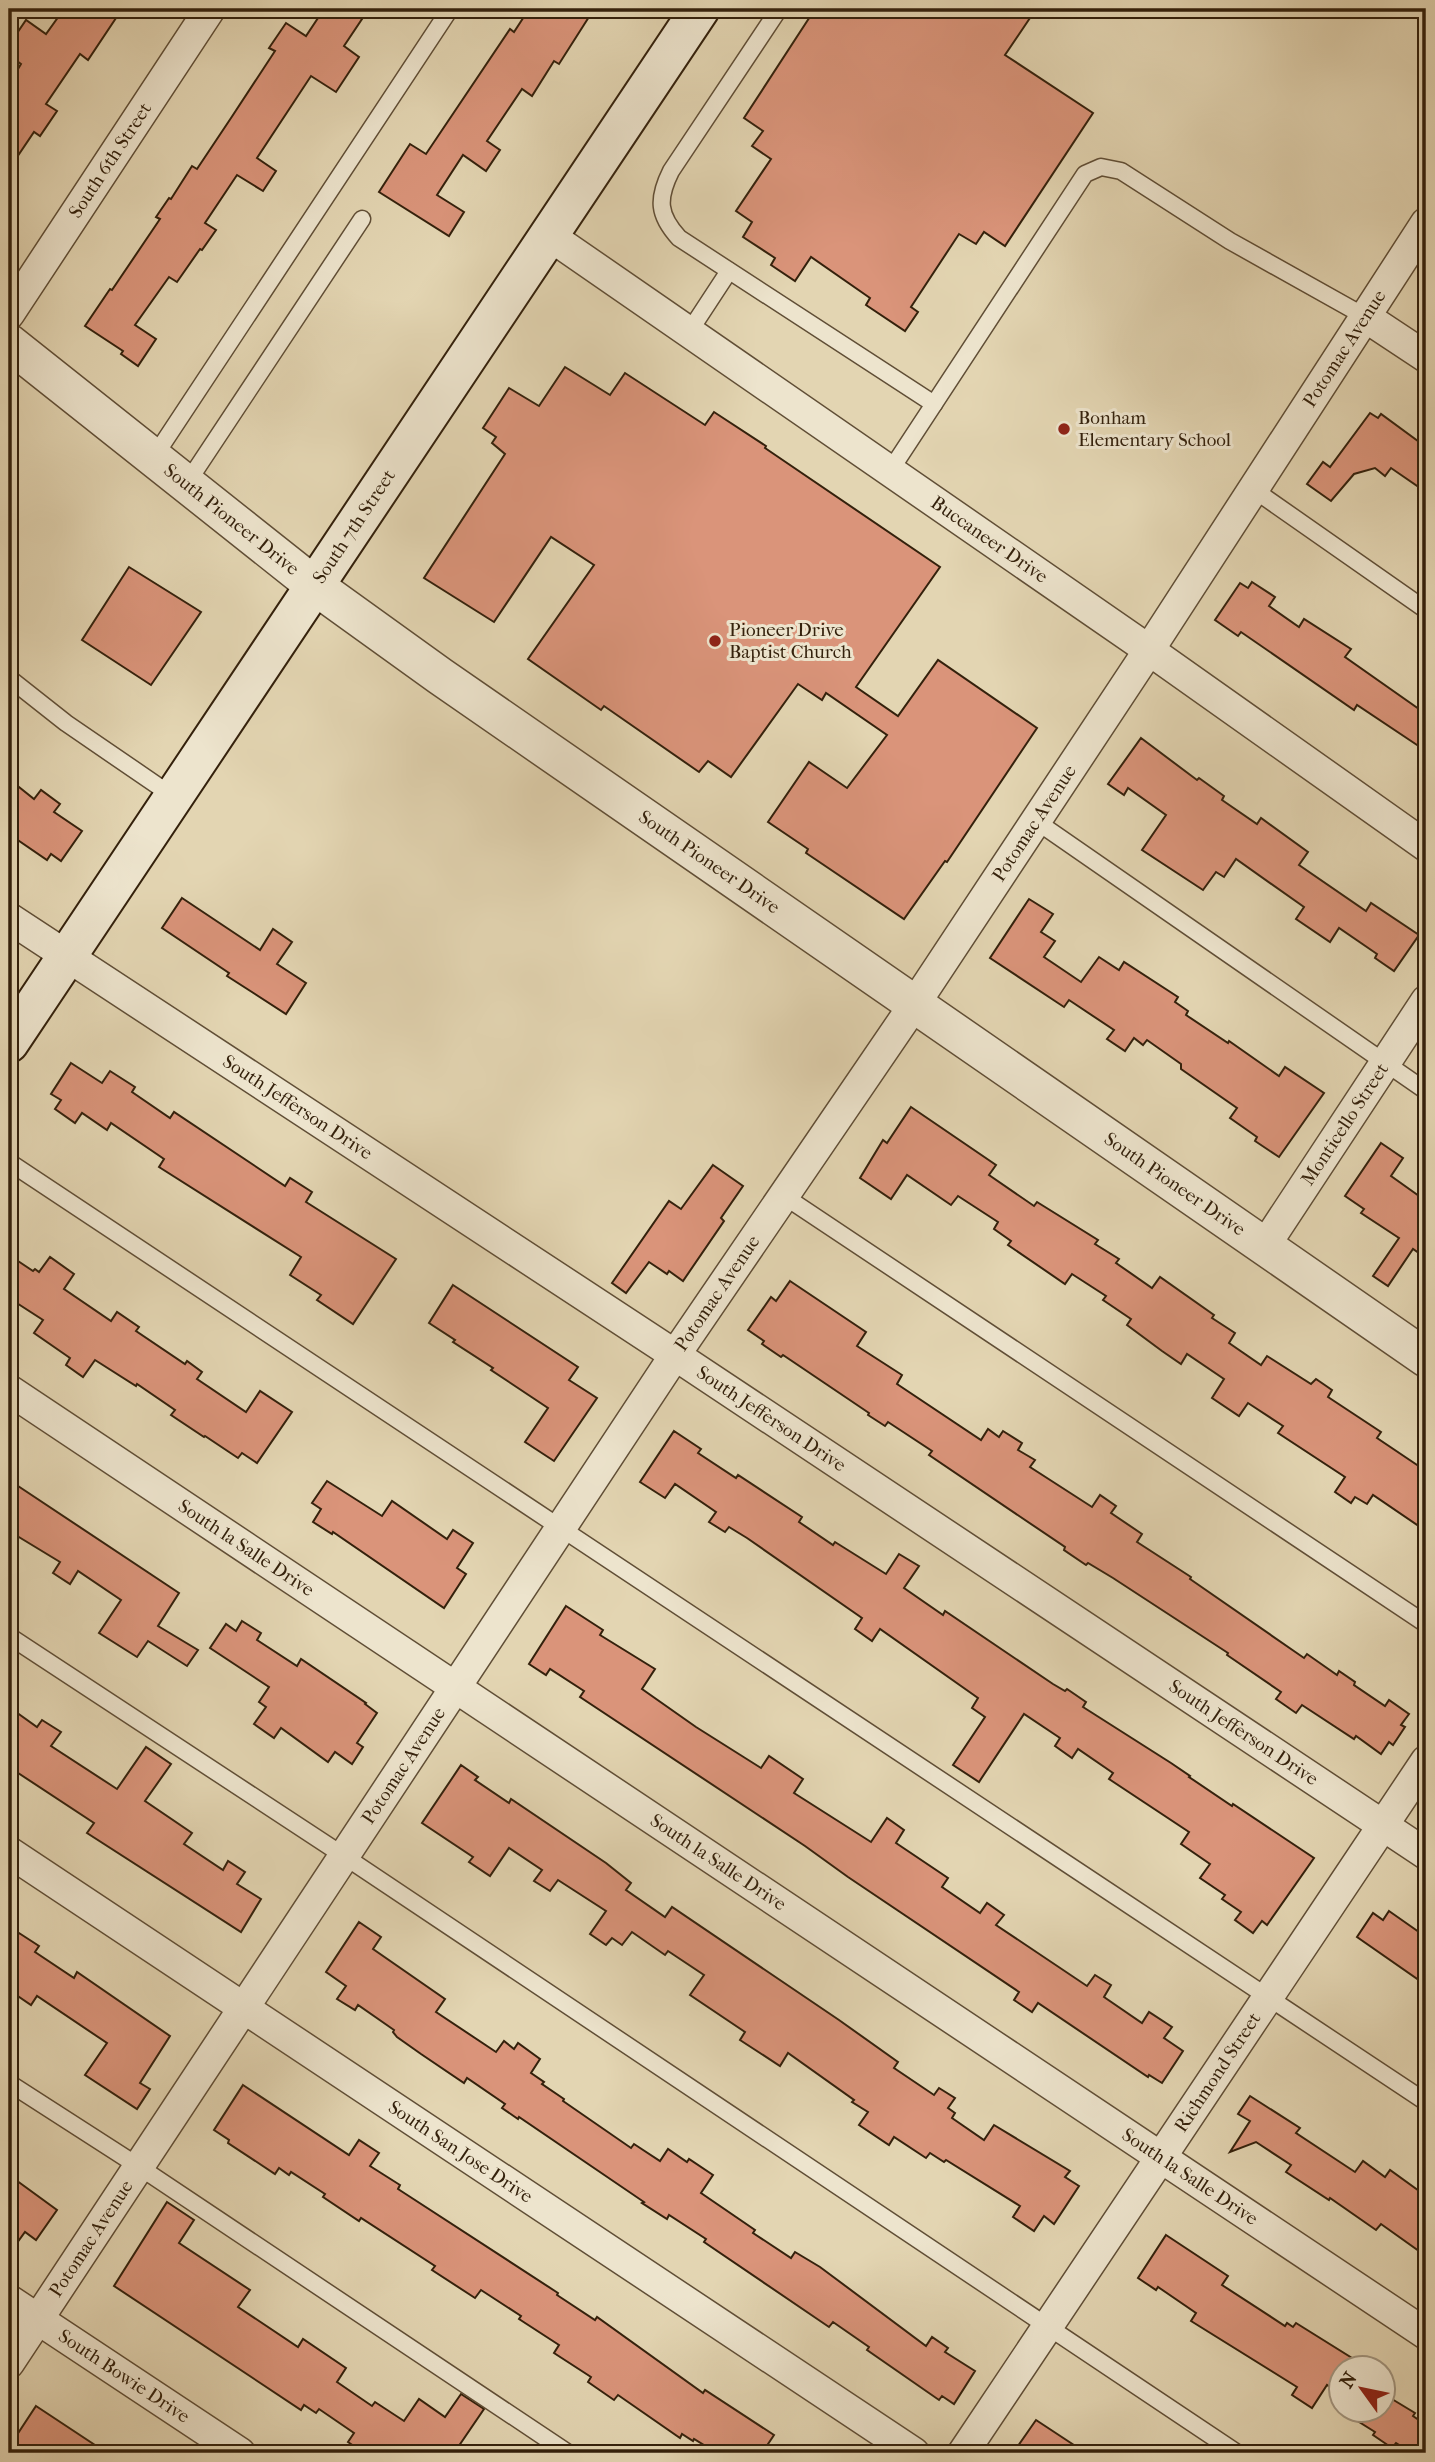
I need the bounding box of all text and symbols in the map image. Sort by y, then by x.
street label: South 6th Street [64,98,156,222]
street label: Potomac Avenue [1298,286,1391,411]
place label: Bonham Elementary School [1078,407,1231,451]
marker: Bonham Elementary School [1056,421,1072,437]
street label: South Pioneer Drive [159,459,303,580]
street label: South 7th Street [308,465,400,588]
street label: Buccaneer Drive [927,492,1052,588]
place label: Pioneer Drive Baptist Church [729,619,852,663]
marker: Pioneer Drive Baptist Church [707,633,723,649]
street label: Potomac Avenue [988,761,1081,886]
street label: South Pioneer Drive [634,806,784,919]
street label: South Jefferson Drive [218,1050,376,1164]
street label: Monticello Street [1297,1059,1393,1190]
street label: South Pioneer Drive [1100,1128,1249,1240]
street label: Potomac Avenue [670,1231,764,1355]
street label: South Jefferson Drive [692,1361,850,1476]
street label: South la Salle Drive [174,1495,318,1601]
street label: South Jefferson Drive [1165,1675,1322,1790]
street label: Potomac Avenue [357,1703,450,1828]
street label: South la Salle Drive [646,1809,790,1916]
street label: Richmond Street [1170,2008,1266,2136]
street label: South San Jose Drive [384,2096,537,2208]
street label: South la Salle Drive [1118,2124,1262,2230]
street label: Potomac Avenue [45,2176,138,2301]
street label: South Bowie Drive [54,2325,194,2428]
north arrow [1326,2354,1396,2424]
text: N [1335,2368,1362,2392]

